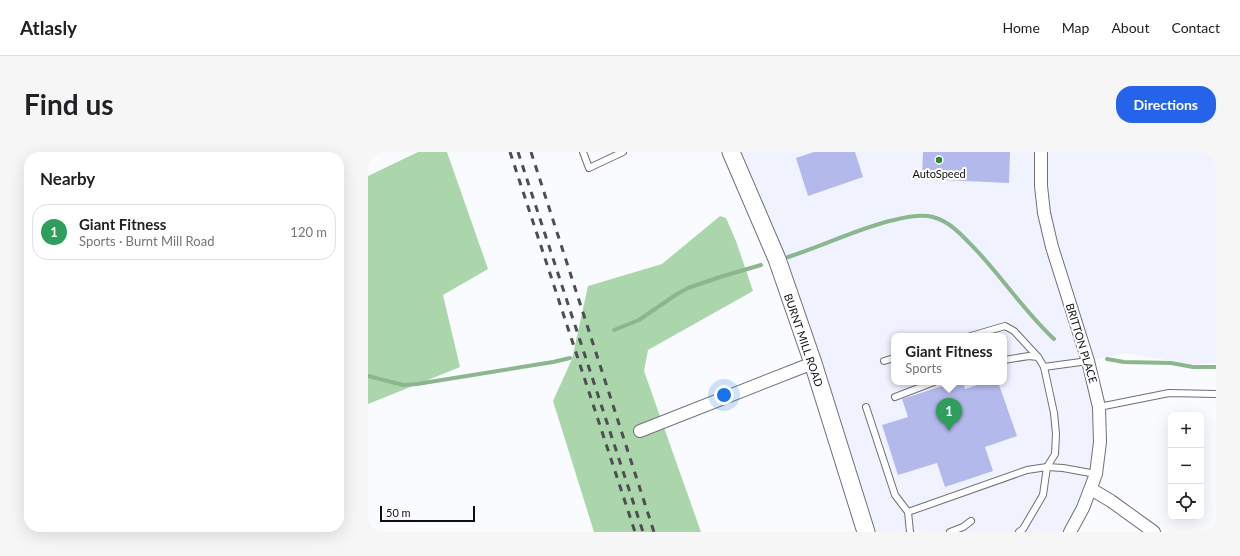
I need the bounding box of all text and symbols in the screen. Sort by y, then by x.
text: Atlasly [20,16,77,39]
text: Home [1002,19,1040,36]
text: Map [1062,19,1089,36]
text: About [1111,19,1149,36]
text: Contact [1171,19,1220,36]
button: Directions [1116,86,1216,123]
text: Find us [24,87,114,121]
marker: AutoSpeed [934,155,944,165]
place label: AutoSpeed [912,167,966,180]
text: Nearby [40,168,95,189]
text: Giant Fitness [79,215,166,233]
text: 1 [50,224,58,240]
text: 120 m [290,224,327,240]
text: Sports · Burnt Mill Road [79,233,214,249]
street label: BURNT MILL ROAD [782,292,826,388]
street label: BRITTON PLACE [1064,301,1100,385]
popup [891,333,1007,385]
text: Giant Fitness [905,342,993,360]
text: Sports [905,360,942,376]
your location [714,385,734,405]
pin: 1 [936,398,962,431]
map controls [1168,412,1204,520]
button: + [1168,412,1204,448]
button: − [1168,448,1204,484]
button: locate [1168,484,1204,520]
scale bar [380,504,475,523]
text: 50 m [386,506,411,519]

